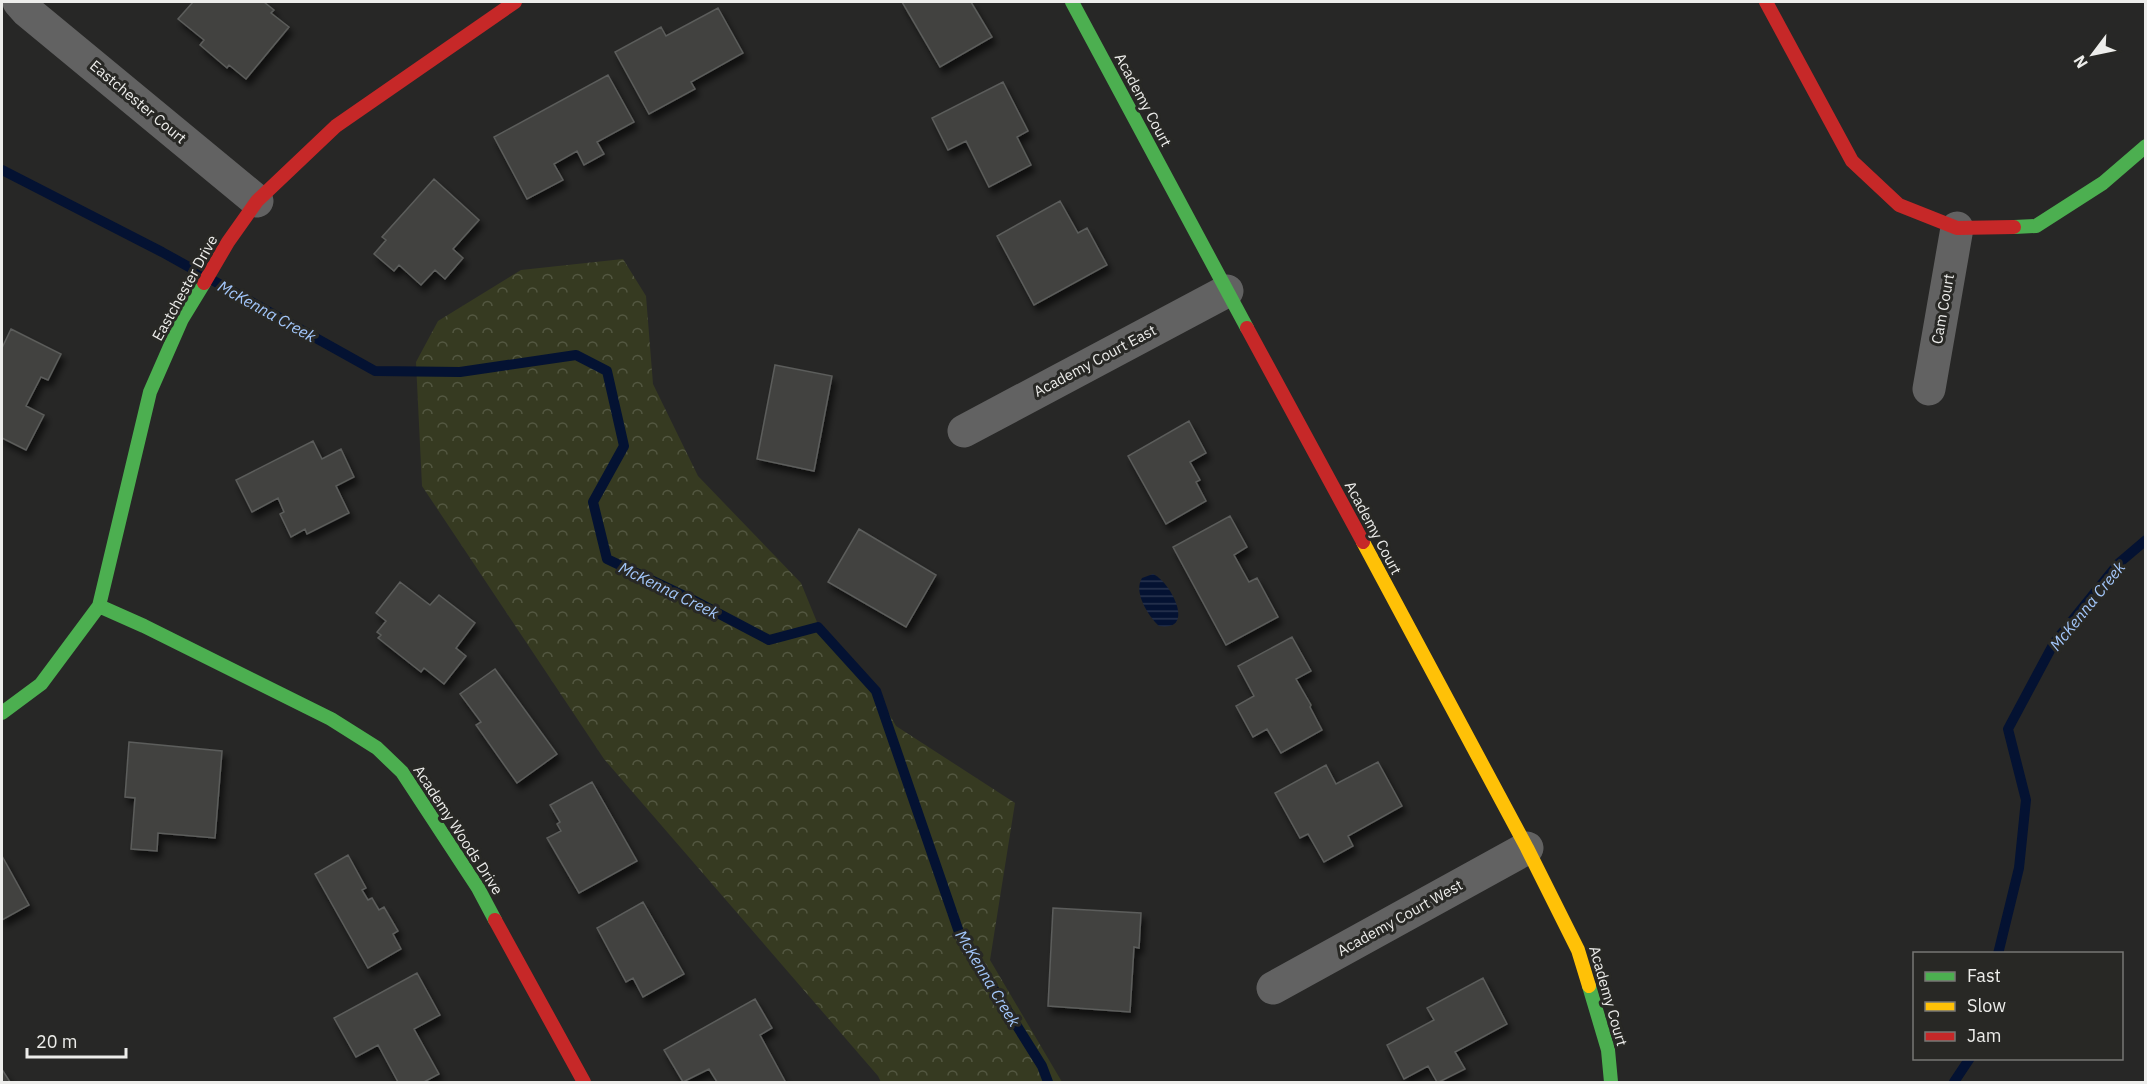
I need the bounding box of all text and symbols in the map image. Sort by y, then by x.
north arrow [2063,24,2123,84]
street label: Academy Court [1111,50,1176,150]
text: N [2069,52,2092,72]
street label: Eastchester Court [86,56,190,148]
street label: Eastchester Drive [148,232,221,344]
street label: Cam Court [1927,272,1958,346]
water label: McKenna Creek [215,276,320,346]
street label: Academy Court East [1030,320,1159,401]
street label: Academy Court [1341,478,1406,578]
water label: McKenna Creek [616,557,723,623]
water label: McKenna Creek [2045,557,2129,655]
street label: Academy Woods Drive [409,761,507,898]
street label: Academy Court West [1334,875,1466,960]
water label: McKenna Creek [951,926,1025,1030]
street label: Academy Court [1585,944,1632,1048]
legend [1913,952,2123,1060]
text: Fast [1967,964,2001,987]
text: Slow [1967,994,2006,1017]
scale bar [27,1021,126,1059]
text: Jam [1967,1024,2002,1047]
text: 20 m [36,1030,78,1053]

